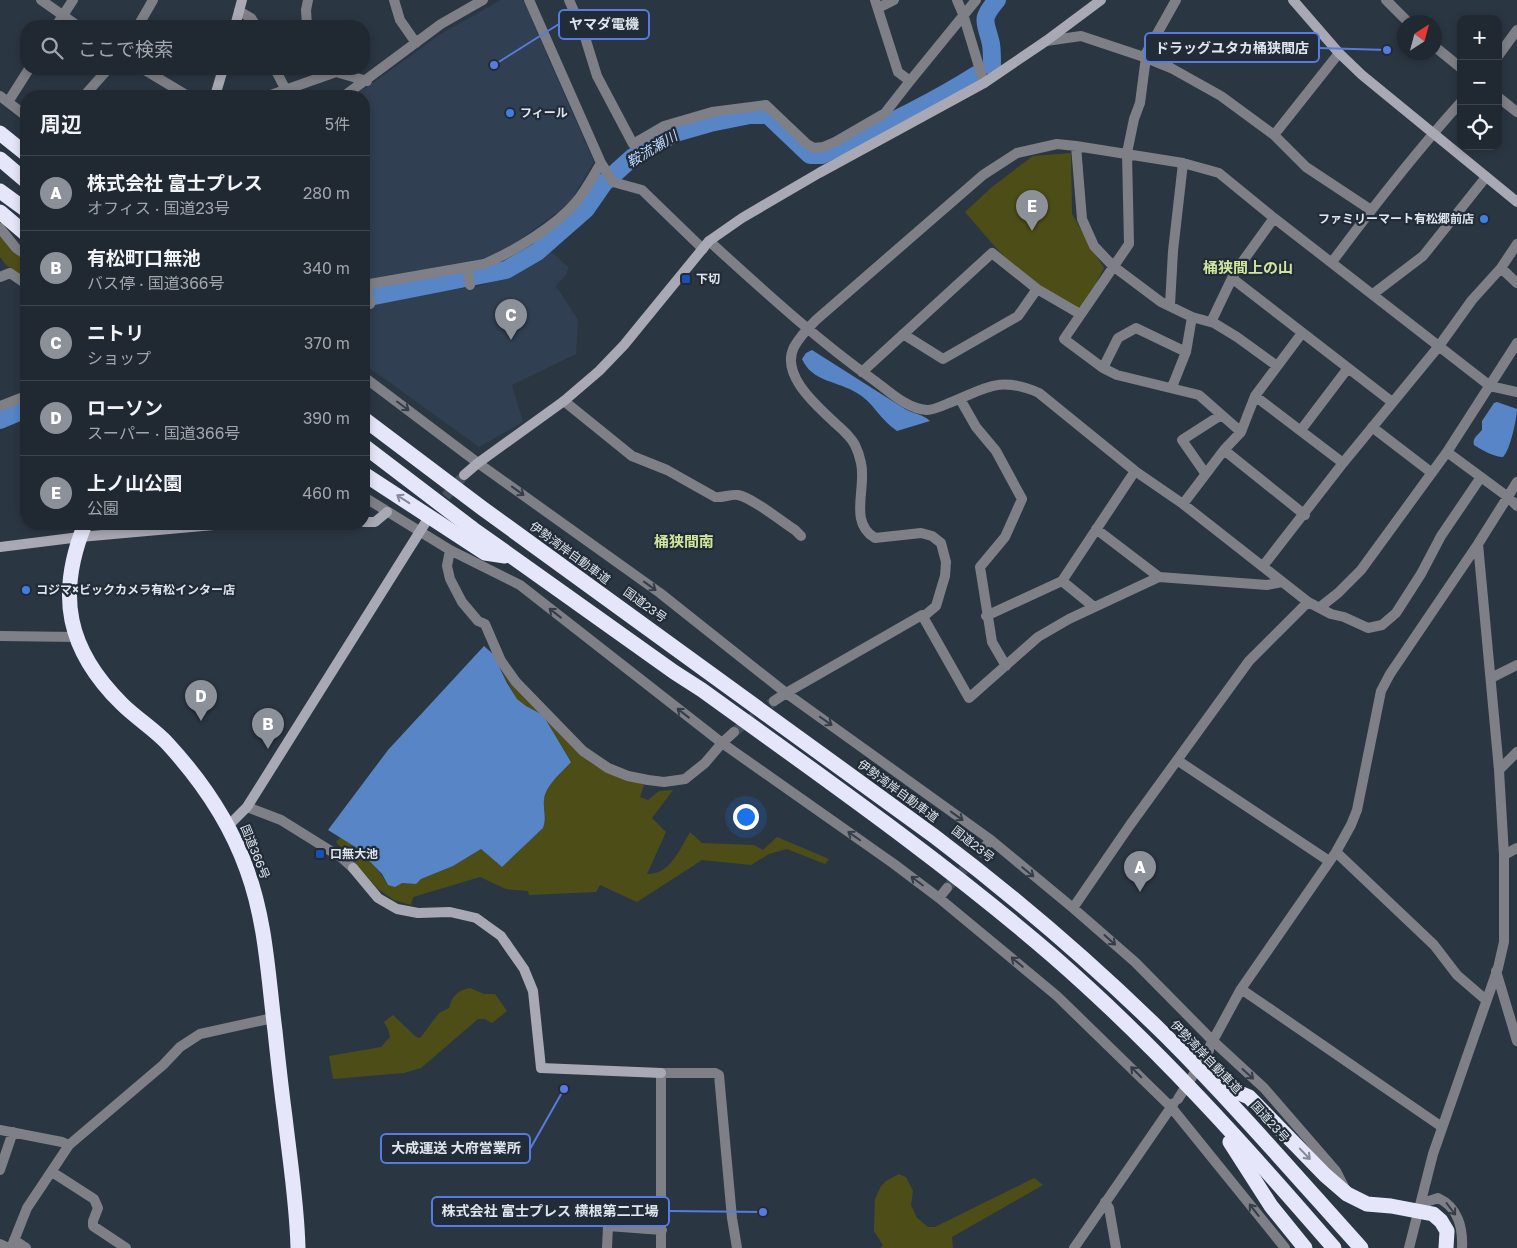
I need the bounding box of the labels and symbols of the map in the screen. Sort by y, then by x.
callout: ヤマダ電機 [559,10,649,39]
text: ヤマダ電機 [569,15,639,32]
north arrow [1397,15,1442,60]
callout: ドラッグユタカ桶狭間店 [1145,33,1319,62]
text: ドラッグユタカ桶狭間店 [1155,39,1309,56]
place label: フィール [520,105,568,120]
marker: フィール [504,107,516,119]
water label: 鞍流瀬川 [623,126,682,170]
pin: E [1016,190,1048,231]
place label: ファミリーマート有松郷前店 [1318,211,1474,226]
marker: ファミリーマート有松郷前店 [1478,213,1490,225]
district label: 桶狭間上の山 [1203,258,1293,276]
place label: 下切 [696,271,720,286]
marker: 下切 [680,273,692,285]
pin: C [495,299,527,340]
one-way arrow [396,401,410,411]
one-way arrow [510,486,524,496]
one-way arrow [396,493,410,503]
street label: 伊勢湾岸自動車道 [527,518,614,587]
district label: 桶狭間南 [654,532,714,550]
one-way arrow [643,581,657,591]
place label: コジマ×ビックカメラ有松インター店 [36,582,235,597]
marker: コジマ×ビックカメラ有松インター店 [20,584,32,596]
street label: 国道23号 [621,584,670,625]
one-way arrow [549,607,562,618]
pin: D [185,680,217,721]
one-way arrow [677,707,690,718]
pin: B [252,708,284,749]
one-way arrow [818,716,832,726]
street label: 伊勢湾岸自動車道 [855,756,942,825]
your location [733,804,759,830]
one-way arrow [950,811,964,821]
street label: 国道366号 [238,822,273,881]
street label: 国道23号 [949,822,998,865]
one-way arrow [847,831,861,841]
place label: 口無大池 [330,846,378,861]
marker: 口無大池 [314,848,326,860]
pin: A [1124,851,1156,892]
one-way arrow [1021,866,1034,877]
one-way arrow [911,875,924,886]
one-way arrow [1103,934,1116,946]
one-way arrow [1011,957,1024,968]
street label: 伊勢湾岸自動車道 [1168,1017,1245,1096]
one-way arrow [1130,1066,1143,1078]
one-way arrow [1242,1068,1255,1079]
street label: 国道23号 [1248,1098,1293,1145]
callout: 大成運送 大府営業所 [381,1134,530,1163]
text: 大成運送 大府営業所 [391,1139,521,1156]
one-way arrow [1299,1148,1311,1161]
callout: 株式会社 富士プレス 横根第二工場 [432,1197,669,1226]
text: 株式会社 富士プレス 横根第二工場 [442,1202,659,1219]
one-way arrow [1446,1202,1456,1216]
one-way arrow [1249,1204,1260,1217]

